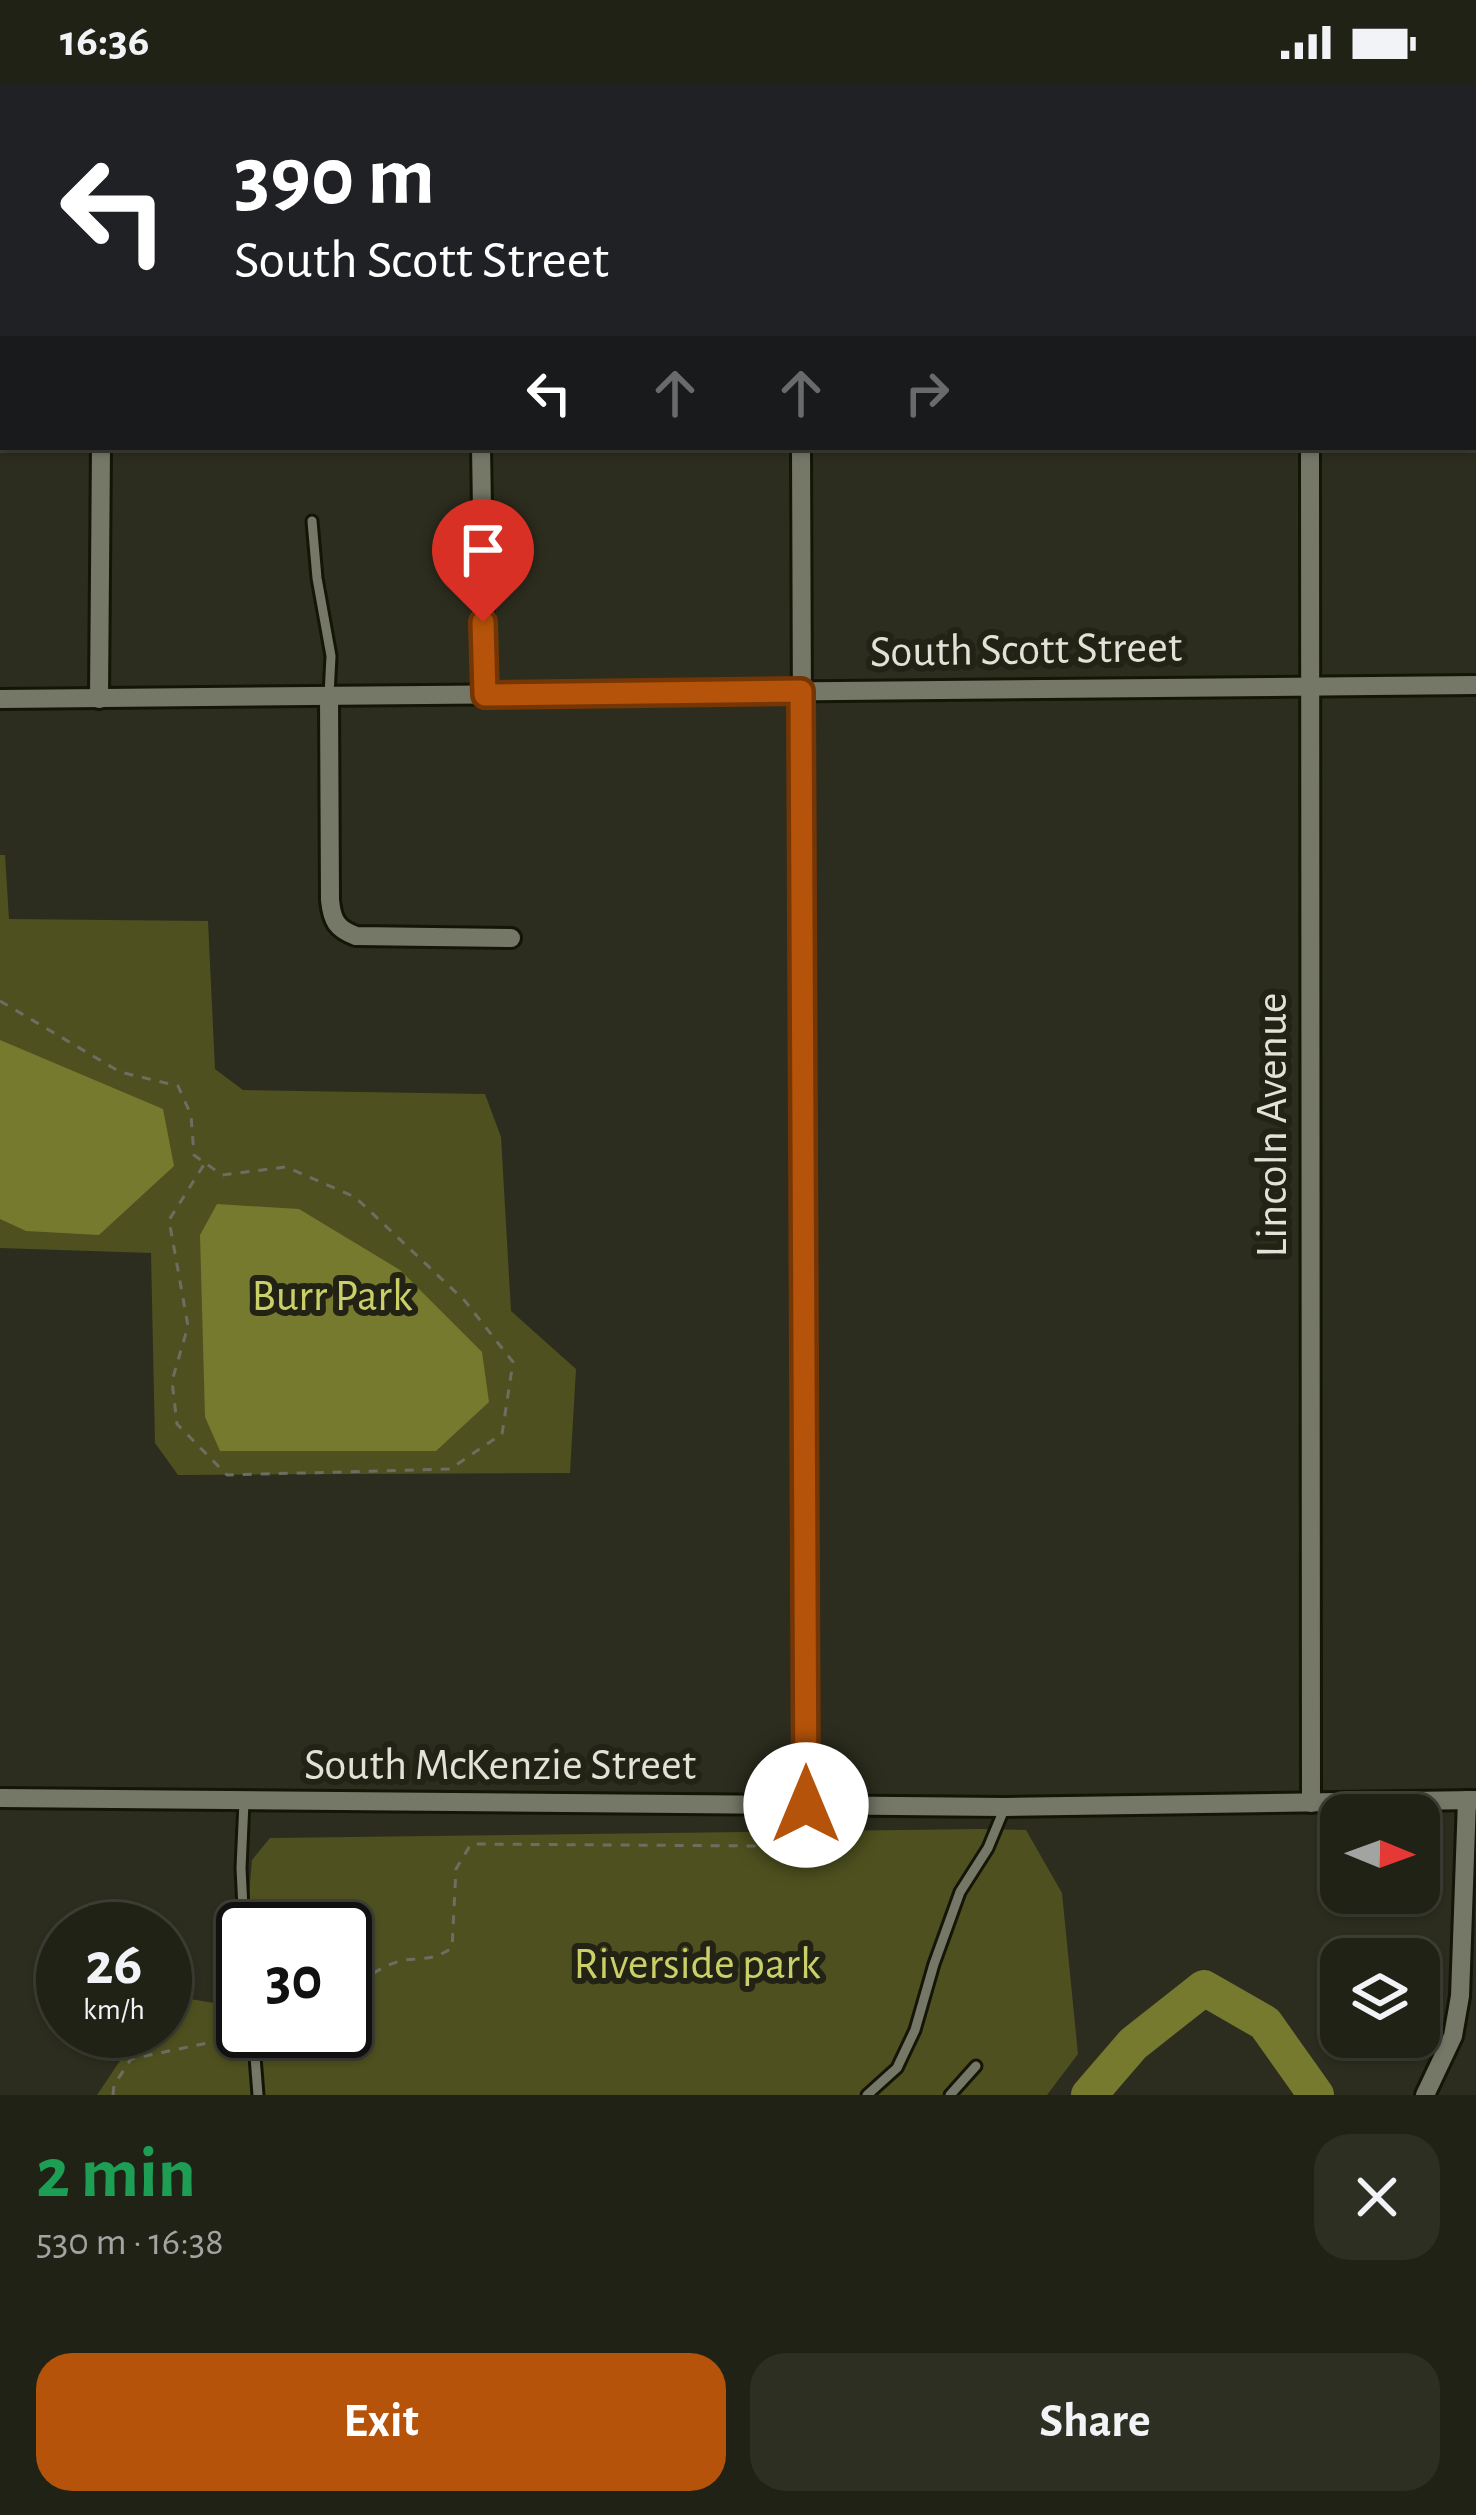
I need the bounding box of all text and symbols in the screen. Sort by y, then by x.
text: 16:36 [60,19,149,64]
icon: left [36,132,192,288]
text: 390 m [234,136,435,220]
text: South Scott Street [234,234,609,288]
icon: left [516,360,582,426]
icon: ahead [642,360,708,426]
icon: ahead [768,360,834,426]
icon: right [894,360,960,426]
pin [432,499,534,622]
icon: arrive [450,517,516,583]
street label: South Scott Street [869,625,1183,675]
street label: Lincoln Avenue [1250,992,1295,1258]
park label: Burr Park [252,1274,413,1319]
position arrow [743,1742,869,1868]
street label: South McKenzie Street [304,1743,696,1788]
north arrow [1320,1794,1440,1914]
map controls [1320,1794,1440,2058]
speed limit sign: 30 [216,1902,372,2058]
text: 26 [85,1935,143,1995]
button: layers [1320,1938,1440,2058]
park label: Riverside park [574,1942,821,1987]
text: km/h [83,1995,145,2025]
button: close [1314,2134,1440,2260]
text: 2 min [36,2138,196,2210]
text: 530 m · 16:38 [36,2223,224,2262]
button: Exit [36,2353,726,2491]
button: Share [750,2353,1440,2491]

